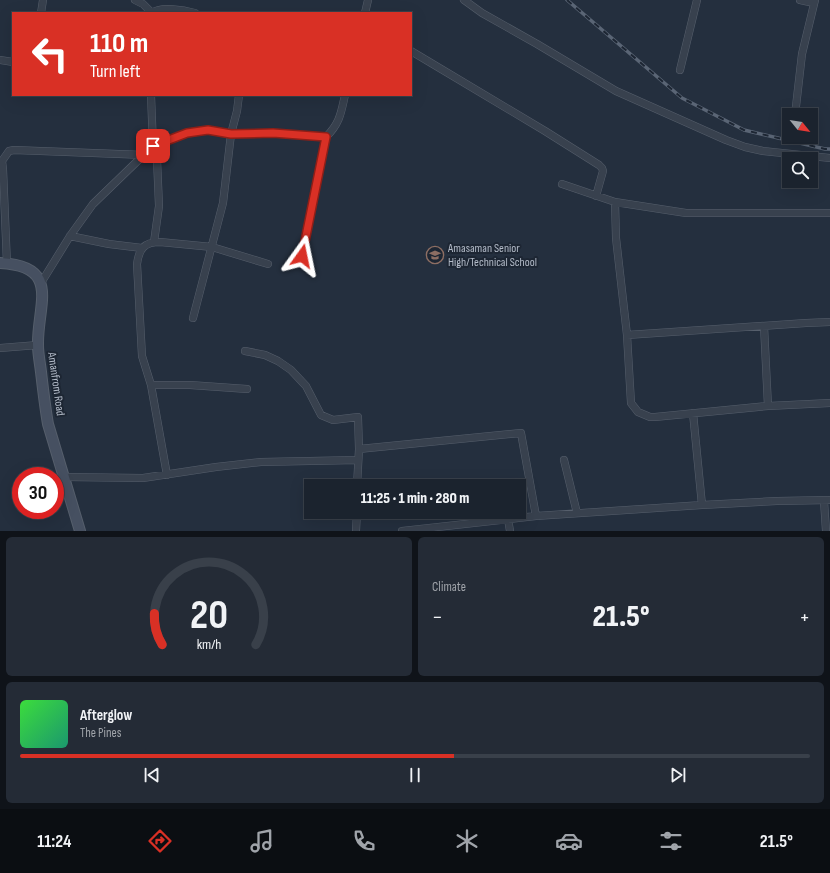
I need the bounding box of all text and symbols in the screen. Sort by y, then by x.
text: 110 m [90,27,148,60]
icon: left [24,28,76,80]
text: Turn left [90,61,141,82]
north arrow [782,108,818,144]
map controls [782,108,818,188]
pin [136,129,170,163]
icon: arrive [142,135,164,157]
button: search [782,152,818,188]
position arrow [281,235,323,277]
place label: Amasaman Senior High/Technical School [447,241,537,270]
school or university icon: Amasaman Senior High/Technical School [425,245,445,265]
street label: Amanfrom Road [44,350,68,417]
speed limit sign: 30 [12,467,64,519]
text: 11:25 · 1 min · 280 m [361,489,469,508]
text: Climate [432,579,466,595]
text: 20 [190,590,228,639]
text: 21.5° [592,599,650,635]
text: − [432,604,443,631]
text: + [799,604,810,631]
text: km/h [197,635,221,652]
text: Afterglow [80,706,132,725]
text: The Pines [80,725,121,741]
icon: previous [141,764,163,786]
icon: pause [404,764,426,786]
icon: next [667,764,689,786]
icon: directions [146,827,174,855]
icon: music [248,827,276,855]
icon: phone [350,827,378,855]
icon: climate [453,827,481,855]
icon: car [555,827,583,855]
icon: filters [657,827,685,855]
text: 11:24 [37,831,71,852]
text: 21.5° [760,831,793,852]

